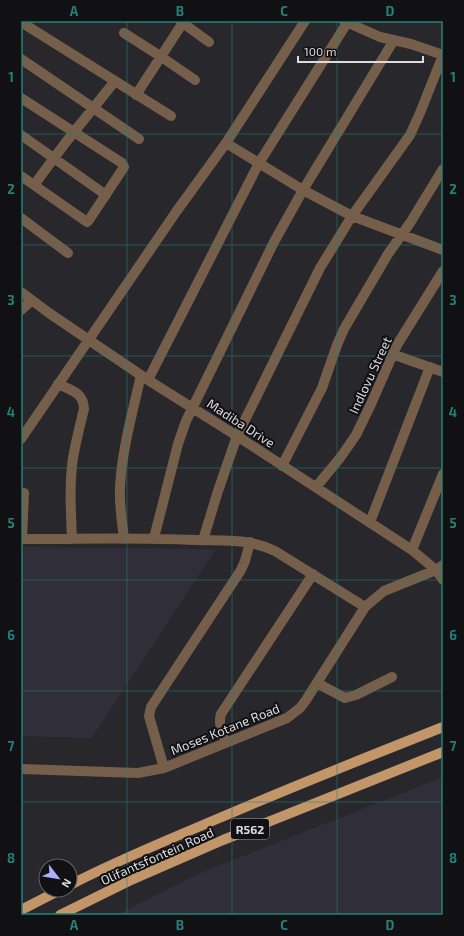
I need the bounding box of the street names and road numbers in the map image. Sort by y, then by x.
street label: Indlovu Street [345,334,395,416]
street label: Madiba Drive [204,395,278,451]
street label: Moses Kotane Road [168,700,282,758]
road number: R562 [231,819,269,839]
street label: Olifantsfontein Road [98,824,216,888]

